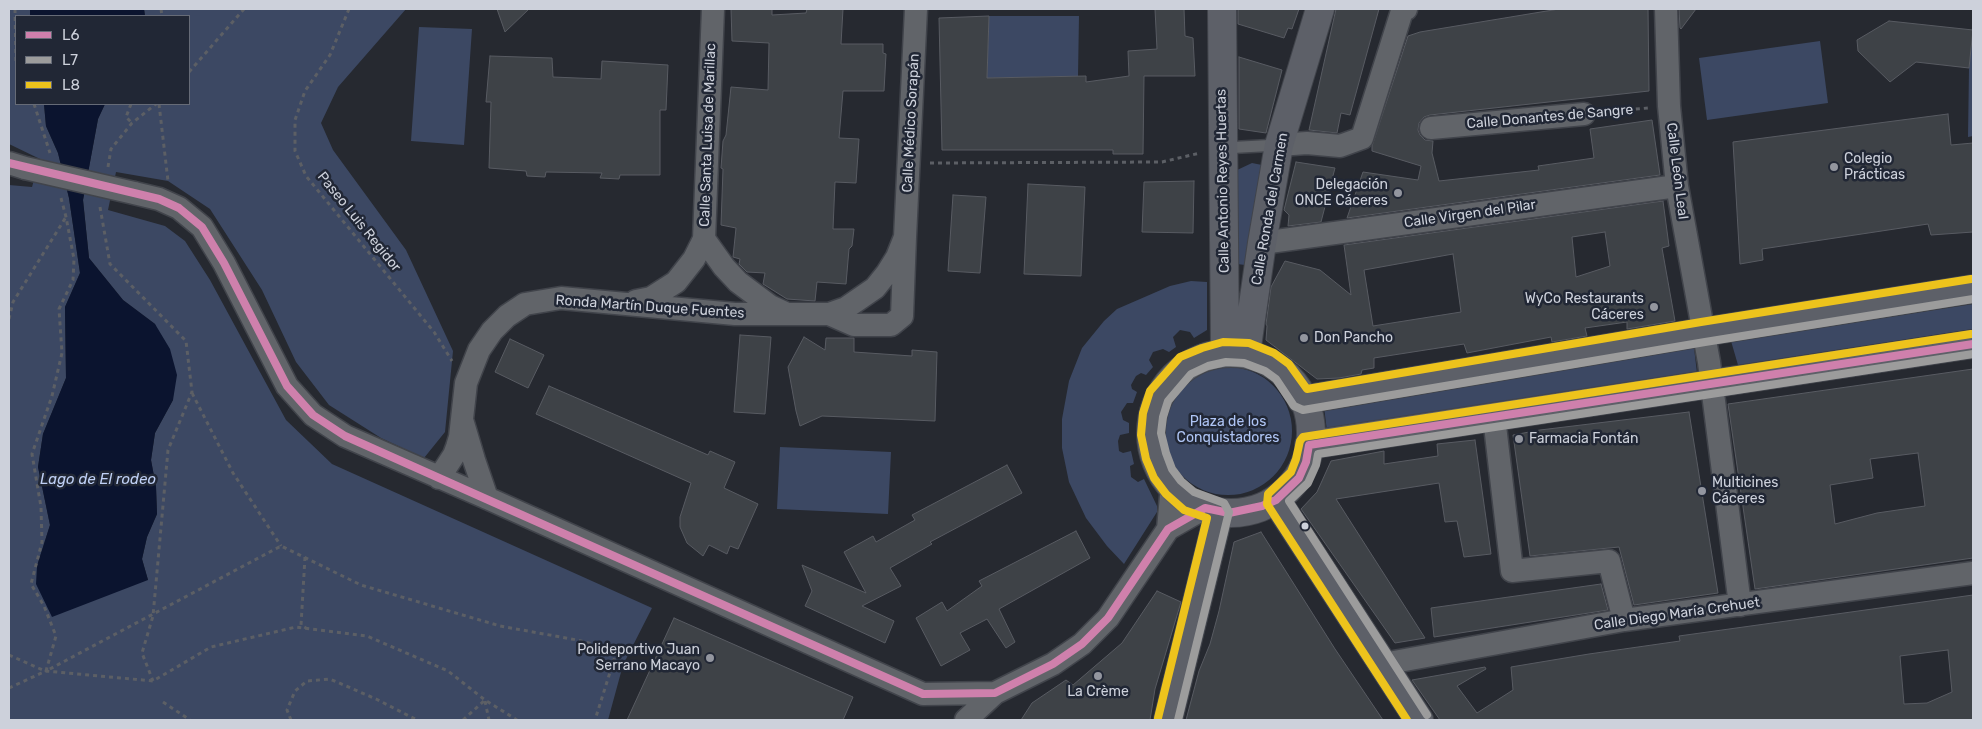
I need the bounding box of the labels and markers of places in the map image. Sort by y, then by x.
place label: Colegio Prácticas [1844,151,1905,184]
marker: Colegio Prácticas [1828,161,1840,173]
place label: Delegación ONCE Cáceres [1295,177,1388,210]
marker: Delegación ONCE Cáceres [1392,187,1404,199]
place label: WyCo Restaurants Cáceres [1525,291,1644,324]
marker: WyCo Restaurants Cáceres [1648,301,1660,313]
place label: Don Pancho [1314,330,1393,346]
marker: Don Pancho [1298,332,1310,344]
place label: Farmacia Fontán [1529,431,1638,447]
marker: Farmacia Fontán [1513,433,1525,445]
place label: Multicines Cáceres [1712,475,1778,508]
marker: Multicines Cáceres [1696,485,1708,497]
unlabelled marker [1300,521,1310,531]
place label: Polideportivo Juan Serrano Macayo [577,642,700,674]
marker: Polideportivo Juan Serrano Macayo [704,652,716,664]
marker: La Crème [1092,670,1104,682]
place label: La Crème [1067,684,1129,700]

